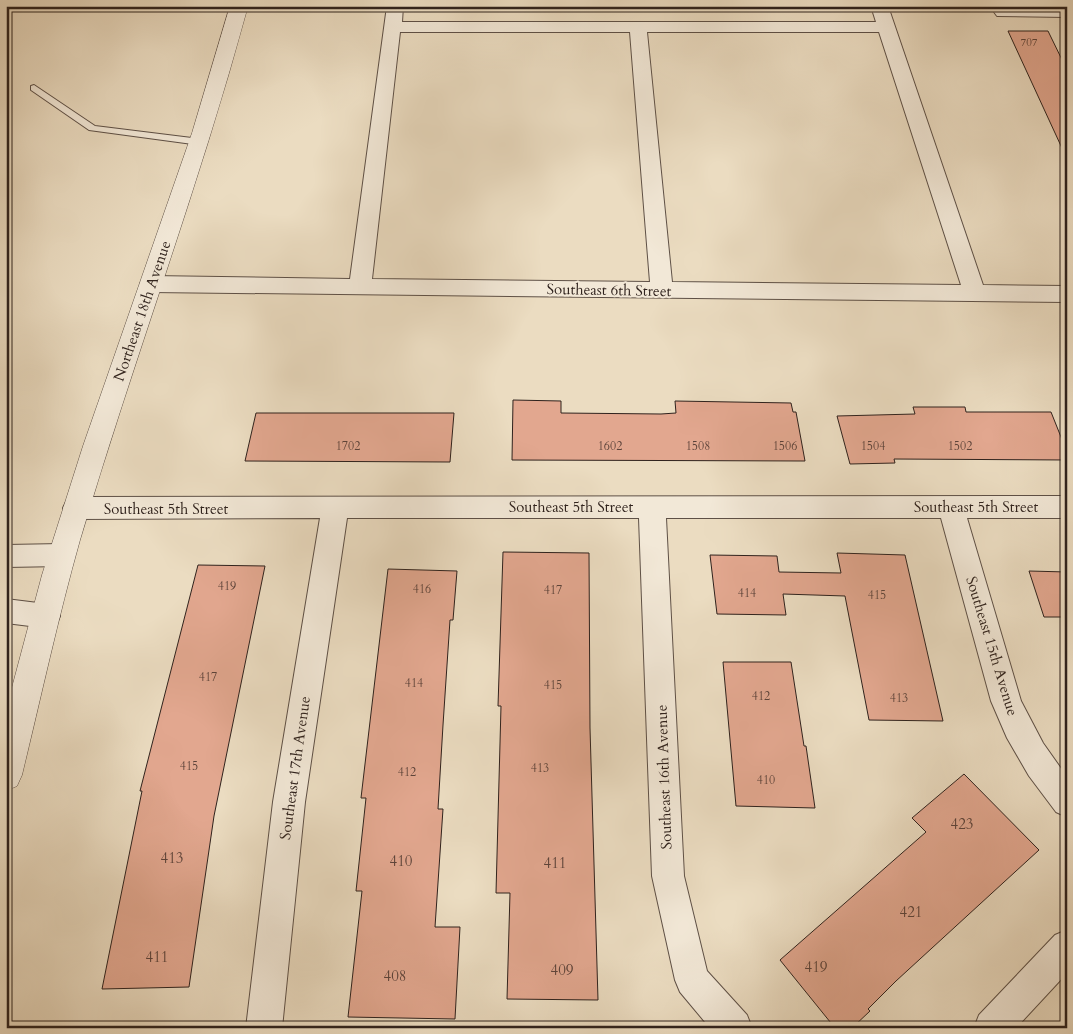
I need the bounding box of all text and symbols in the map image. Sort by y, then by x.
house number: 707 [1021,35,1038,50]
street label: Northeast 18th Avenue [109,238,176,384]
street label: Southeast 6th Street [546,279,672,301]
house number: 1702 [336,438,360,454]
house number: 1602 [598,438,622,454]
house number: 1508 [686,438,710,454]
house number: 1506 [773,438,797,454]
house number: 1504 [861,438,885,454]
house number: 1502 [948,438,972,454]
street label: Southeast 5th Street [509,497,634,517]
street label: Southeast 5th Street [914,497,1039,517]
street label: Southeast 5th Street [104,499,229,519]
street label: Southeast 15th Avenue [961,574,1023,718]
house number: 419 [218,578,236,594]
house number: 416 [413,581,431,597]
house number: 417 [544,582,562,598]
house number: 414 [738,585,756,601]
house number: 415 [868,587,886,603]
house number: 417 [199,669,217,685]
house number: 414 [405,675,423,691]
house number: 415 [544,677,562,693]
house number: 412 [752,688,770,704]
house number: 413 [890,690,908,706]
street label: Southeast 17th Avenue [275,695,315,841]
street label: Southeast 16th Avenue [651,704,677,850]
house number: 415 [180,758,198,774]
house number: 413 [531,760,549,776]
house number: 412 [398,764,416,780]
house number: 410 [757,772,775,788]
house number: 423 [950,814,974,834]
house number: 413 [160,848,184,868]
house number: 410 [389,851,413,871]
house number: 411 [543,853,567,873]
house number: 421 [899,902,923,922]
house number: 411 [145,947,169,967]
house number: 419 [804,957,828,977]
house number: 409 [550,960,574,980]
house number: 408 [383,966,407,986]

